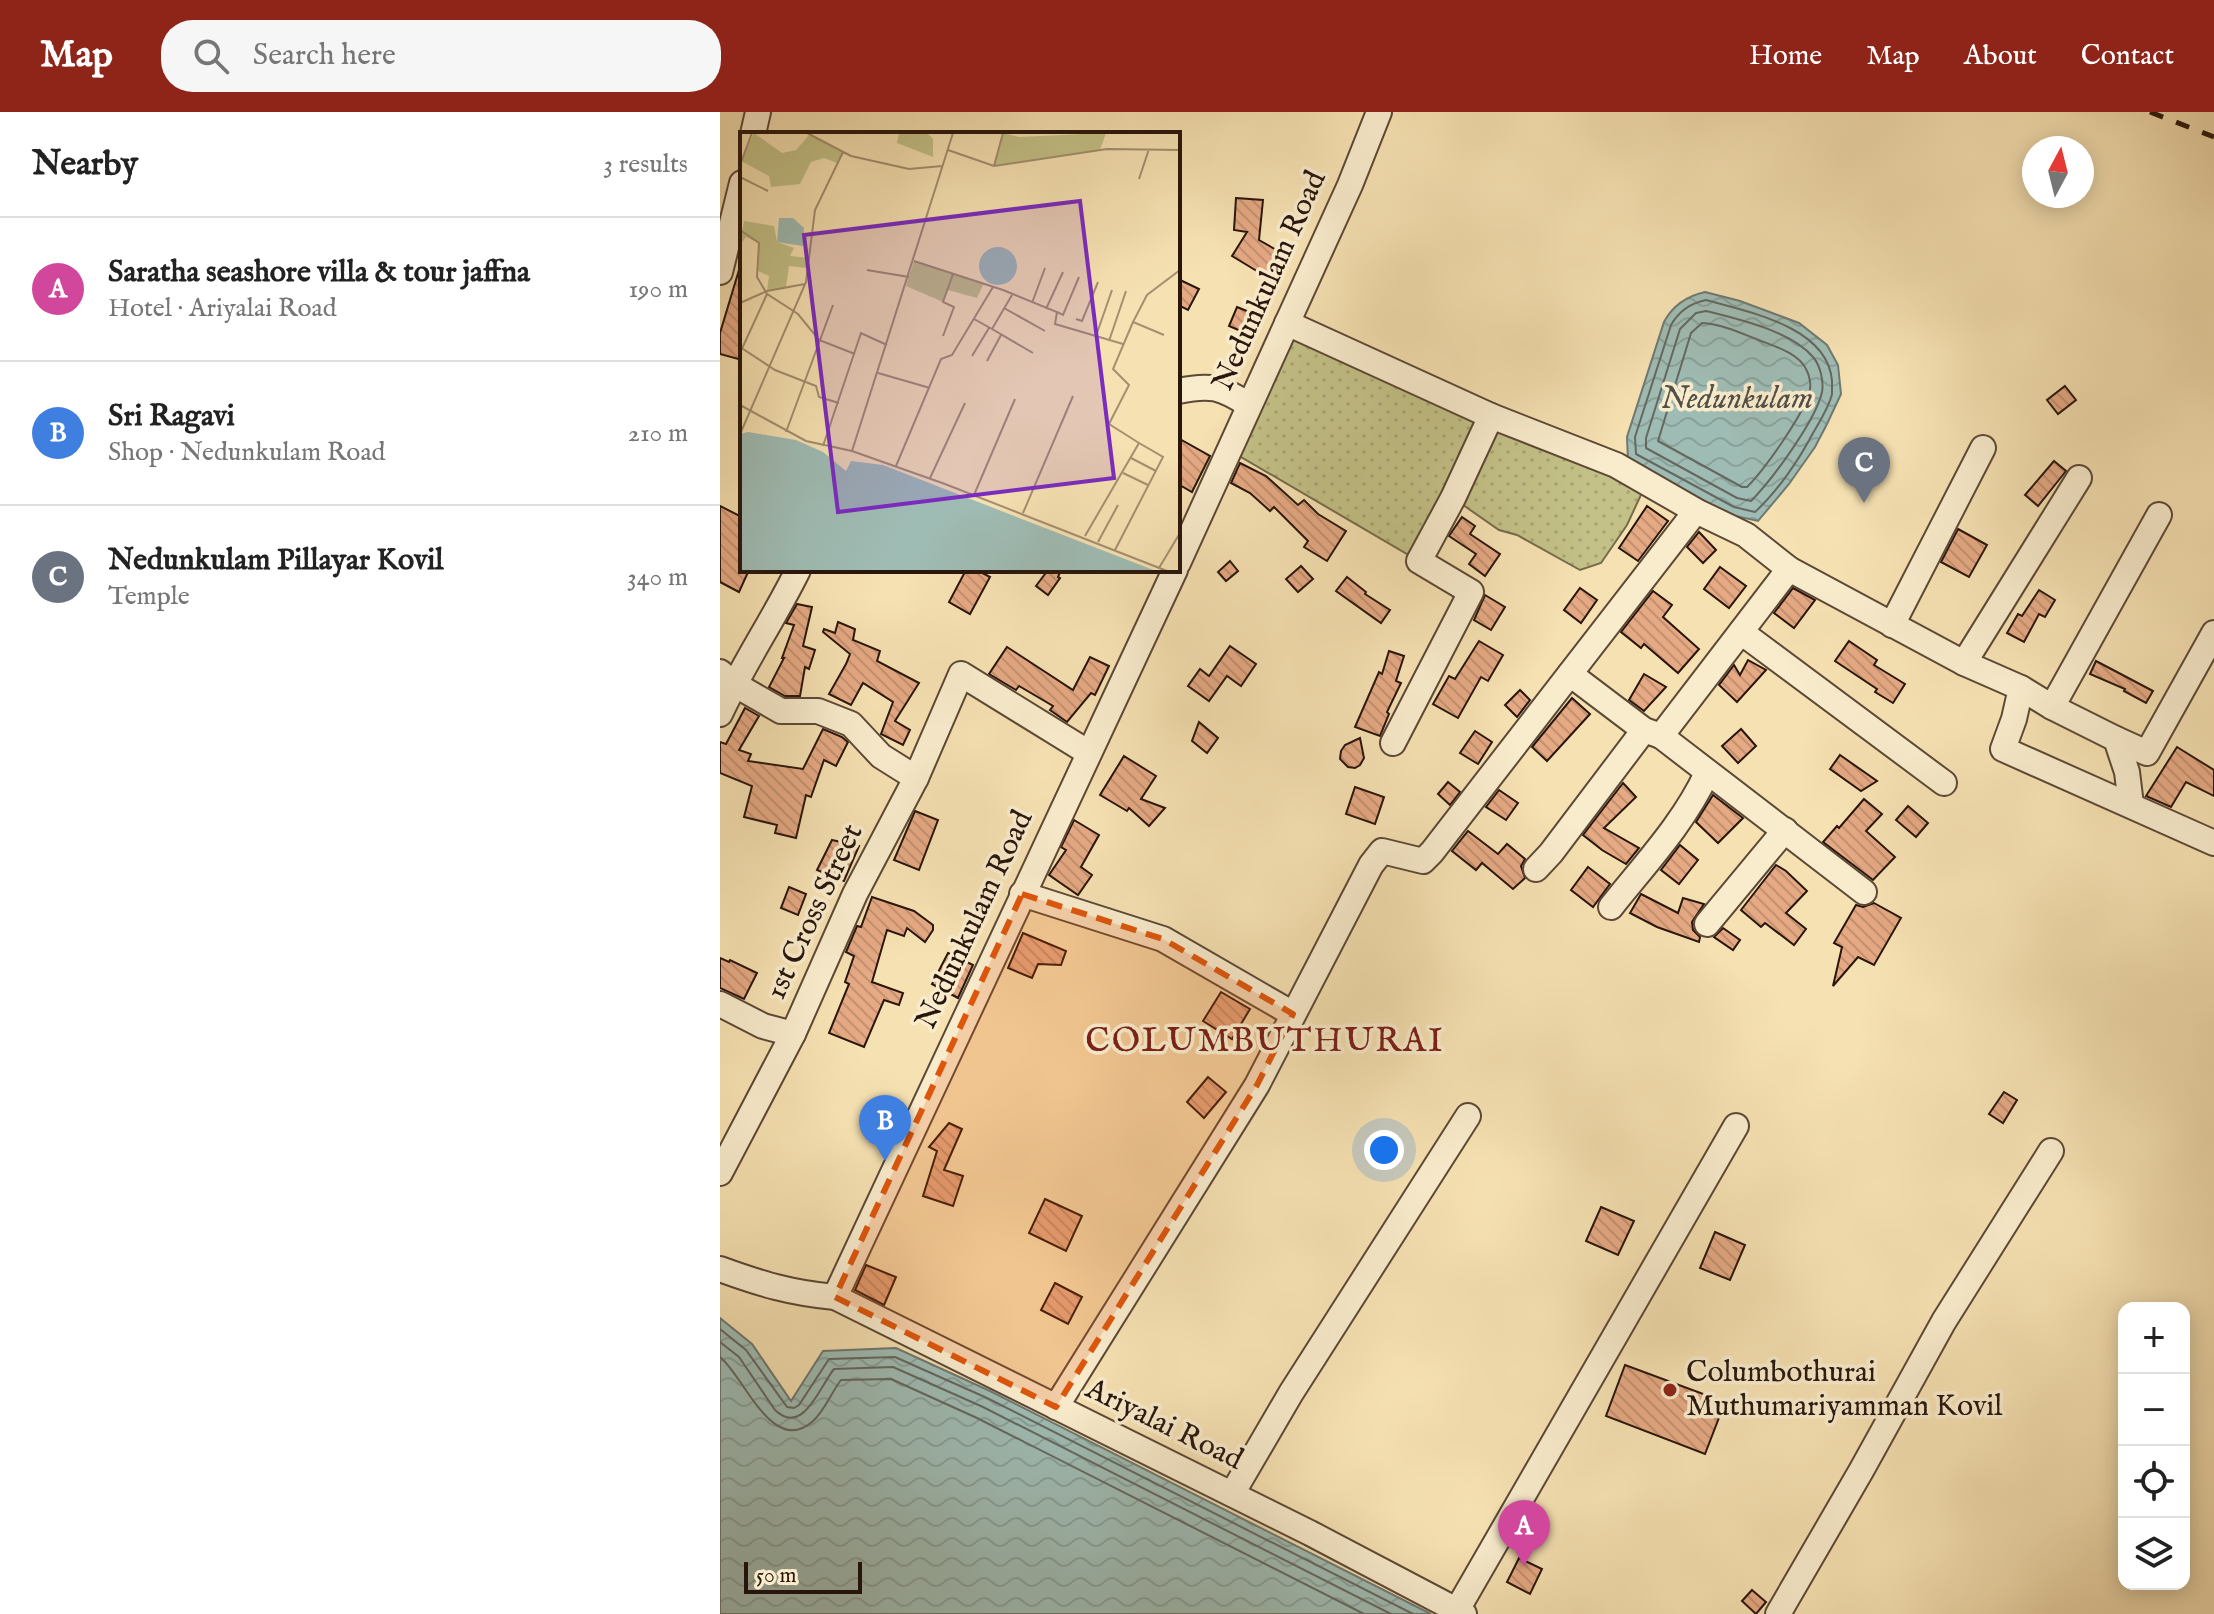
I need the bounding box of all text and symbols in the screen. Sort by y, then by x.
search box [161,20,721,92]
text: Map [40,32,113,80]
icon: search [189,34,233,78]
text: Search here [253,37,396,75]
text: Home [1749,39,1822,74]
text: Map [1866,39,1920,74]
text: About [1964,39,2037,74]
text: Contact [2081,39,2174,74]
inset map [740,132,1180,572]
north arrow [2022,136,2094,208]
text: Nearby [32,143,138,186]
text: 3 results [603,148,688,181]
street label: Nedunkulam Road [1204,164,1336,397]
text: Saratha seashore villa & tour jaffna [108,254,530,292]
text: A [49,273,67,306]
text: 190 m [628,273,688,306]
text: Hotel · Ariyalai Road [108,292,337,325]
water label: Nedunkulam [1661,379,1813,420]
text: Sri Ragavi [108,398,235,436]
text: B [49,417,67,450]
text: 210 m [628,417,688,450]
text: Shop · Nedunkulam Road [108,436,385,469]
pin: C [1838,437,1890,503]
text: Nedunkulam Pillayar Kovil [108,542,444,580]
text: C [49,561,67,594]
text: 340 m [627,561,688,594]
text: Temple [108,580,190,613]
street label: Nedunkulam Road [908,804,1043,1035]
street label: 1st Cross Street [758,818,872,1006]
district label: COLUMBUTHURAI [1085,1020,1445,1063]
pin: B [859,1095,911,1161]
your location [1364,1130,1404,1170]
map controls [2118,1302,2190,1590]
button: + [2118,1302,2190,1374]
place label: Columbothurai Muthumariyamman Kovil [1686,1354,2003,1426]
street label: Ariyalai Road [1078,1370,1250,1480]
button: − [2118,1374,2190,1446]
marker: Columbothurai Muthumariyamman Kovil [1661,1381,1679,1399]
button: locate [2118,1446,2190,1518]
pin: A [1498,1500,1550,1566]
button: layers [2118,1518,2190,1590]
scale bar [744,1558,862,1594]
text: 50 m [756,1562,797,1590]

